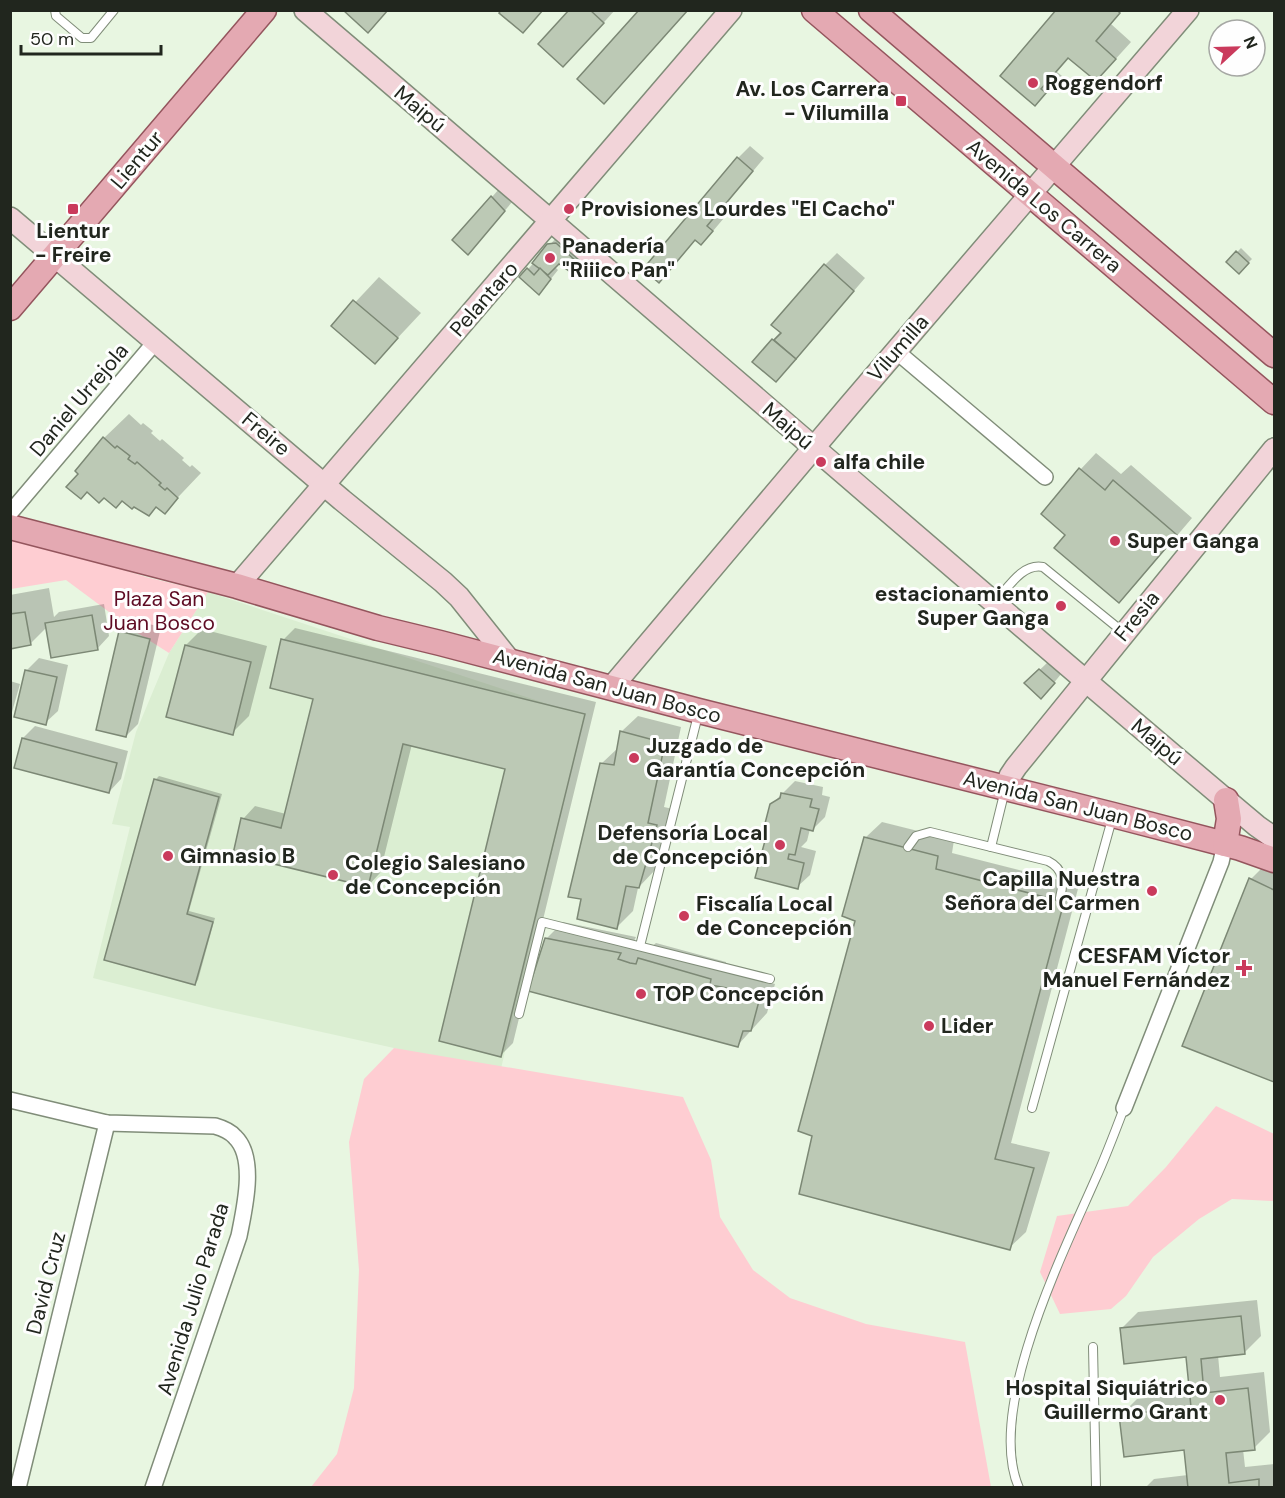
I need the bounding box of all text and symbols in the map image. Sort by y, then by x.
scale bar [21,18,160,56]
north arrow [1207,18,1267,78]
text: 50 m [30,27,74,51]
text: N [1239,33,1262,52]
place label: Roggendorf [1045,69,1163,97]
place label: Av. Los Carrera - Vilumilla [736,75,889,127]
marker: Roggendorf [1026,76,1040,90]
street label: Maipú [388,79,452,139]
marker: Av. Los Carrera - Vilumilla [894,94,908,108]
street label: Lientur [104,125,170,195]
street label: Avenida Los Carrera [960,133,1128,279]
place label: Provisiones Lourdes "El Cacho" [581,195,895,223]
marker: Lientur - Freire [66,202,80,216]
marker: Provisiones Lourdes "El Cacho" [562,202,576,216]
place label: Lientur - Freire [35,217,111,269]
place label: Panadería "Riiico Pan" [562,232,675,284]
marker: Panadería "Riiico Pan" [543,251,557,265]
street label: Pelantaro [444,255,524,343]
street label: Vilumilla [861,308,935,388]
street label: Daniel Urrejola [23,338,135,462]
street label: Maipú [756,396,820,456]
street label: Freire [236,406,296,462]
place label: alfa chile [833,448,925,476]
marker: alfa chile [814,455,828,469]
place label: Super Ganga [1127,527,1259,555]
marker: Super Ganga [1108,534,1122,548]
place label: estacionamiento Super Ganga [875,580,1049,632]
park label: Plaza San Juan Bosco [103,585,215,637]
street label: Fresia [1108,585,1166,647]
marker: estacionamiento Super Ganga [1054,599,1068,613]
street label: Avenida San Juan Bosco [490,642,724,730]
street label: Maipú [1125,712,1189,772]
place label: Juzgado de Garantía Concepción [646,732,865,784]
marker: Juzgado de Garantía Concepción [627,751,641,765]
street label: Avenida San Juan Bosco [960,764,1196,848]
place label: Defensoría Local de Concepción [597,819,768,871]
marker: Defensoría Local de Concepción [773,838,787,852]
place label: Gimnasio B [180,842,295,870]
marker: Gimnasio B [161,849,175,863]
place label: Colegio Salesiano de Concepción [345,849,526,901]
place label: Capilla Nuestra Señora del Carmen [944,865,1140,917]
marker: Colegio Salesiano de Concepción [326,868,340,882]
marker: Capilla Nuestra Señora del Carmen [1145,884,1159,898]
place label: Fiscalía Local de Concepción [696,890,852,942]
marker: Fiscalía Local de Concepción [677,909,691,923]
place label: CESFAM Víctor Manuel Fernández [1043,942,1230,994]
marker: CESFAM Víctor Manuel Fernández [1235,959,1253,977]
place label: TOP Concepción [653,980,824,1008]
marker: TOP Concepción [634,987,648,1001]
place label: Lider [941,1012,994,1040]
marker: Lider [922,1019,936,1033]
street label: Avenida Julio Parada [150,1199,236,1399]
street label: David Cruz [20,1229,72,1337]
place label: Hospital Siquiátrico Guillermo Grant [1006,1374,1208,1426]
marker: Hospital Siquiátrico Guillermo Grant [1213,1393,1227,1407]

